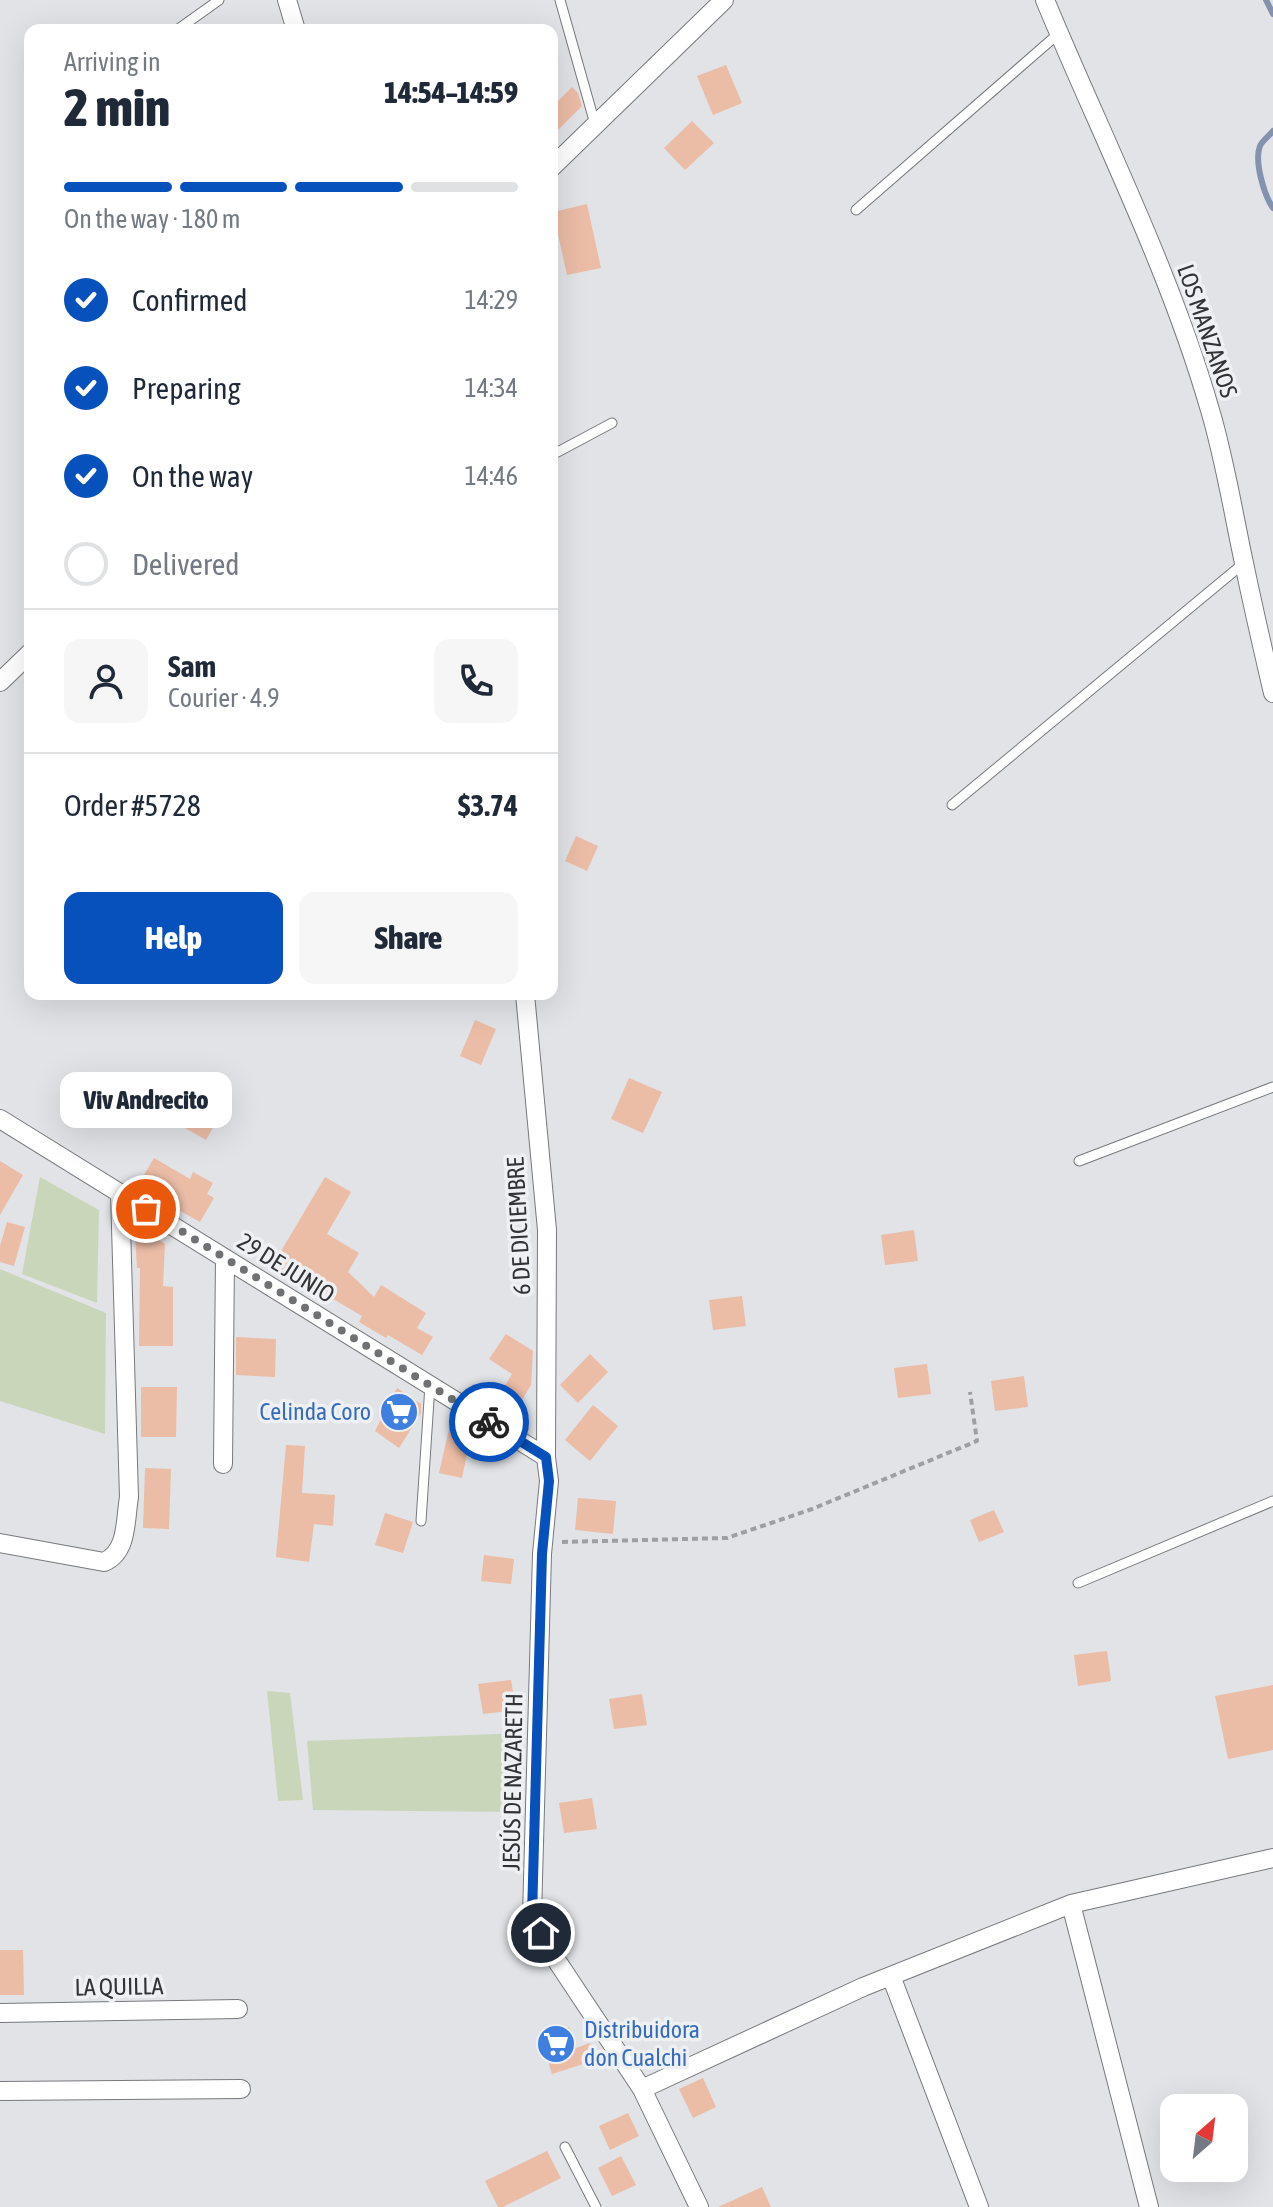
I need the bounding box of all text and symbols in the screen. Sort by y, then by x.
text: Arriving in [64,47,161,77]
text: 14:54–14:59 [384,75,518,109]
text: 2 min [64,77,170,137]
text: On the way · 180 m [64,204,241,234]
street label: LOS MANZANOS [1172,261,1243,401]
icon: check [64,278,108,322]
text: Confirmed [132,283,247,317]
text: 14:29 [464,285,518,315]
icon: check [64,366,108,410]
text: Preparing [132,371,241,405]
text: 14:34 [464,373,518,403]
icon: check [64,454,108,498]
text: On the way [132,459,253,493]
text: 14:46 [464,461,518,491]
text: Delivered [132,547,240,581]
button: person [64,639,148,723]
button: phone [434,639,518,723]
text: Sam [168,649,216,683]
text: Courier · 4.9 [168,683,279,713]
text: Order #5728 [64,788,201,822]
text: $3.74 [458,788,518,822]
button: Help [64,892,283,984]
button: Share [299,892,518,984]
callout: Viv Andrecito [60,1073,232,1129]
text: Viv Andrecito [83,1085,209,1115]
street label: 6 DE DICIEMBRE [501,1156,536,1296]
pin [112,1175,180,1243]
icon: bag [124,1187,168,1231]
street label: 29 DE JUNIO [233,1227,340,1308]
courier [449,1382,529,1462]
supermarket icon: Celinda Coro [378,1391,420,1433]
place label: Celinda Coro [260,1398,371,1425]
icon: bike [467,1400,511,1444]
street label: JESÚS DE NAZARETH [497,1693,528,1871]
pin [507,1899,575,1967]
icon: home [519,1911,563,1955]
street label: LA QUILLA [74,1972,164,2001]
place label: Distribuidora don Cualchi [584,2016,700,2071]
supermarket icon: Distribuidora don Cualchi [535,2023,577,2065]
north arrow [1160,2094,1248,2182]
map controls [1160,2094,1248,2182]

